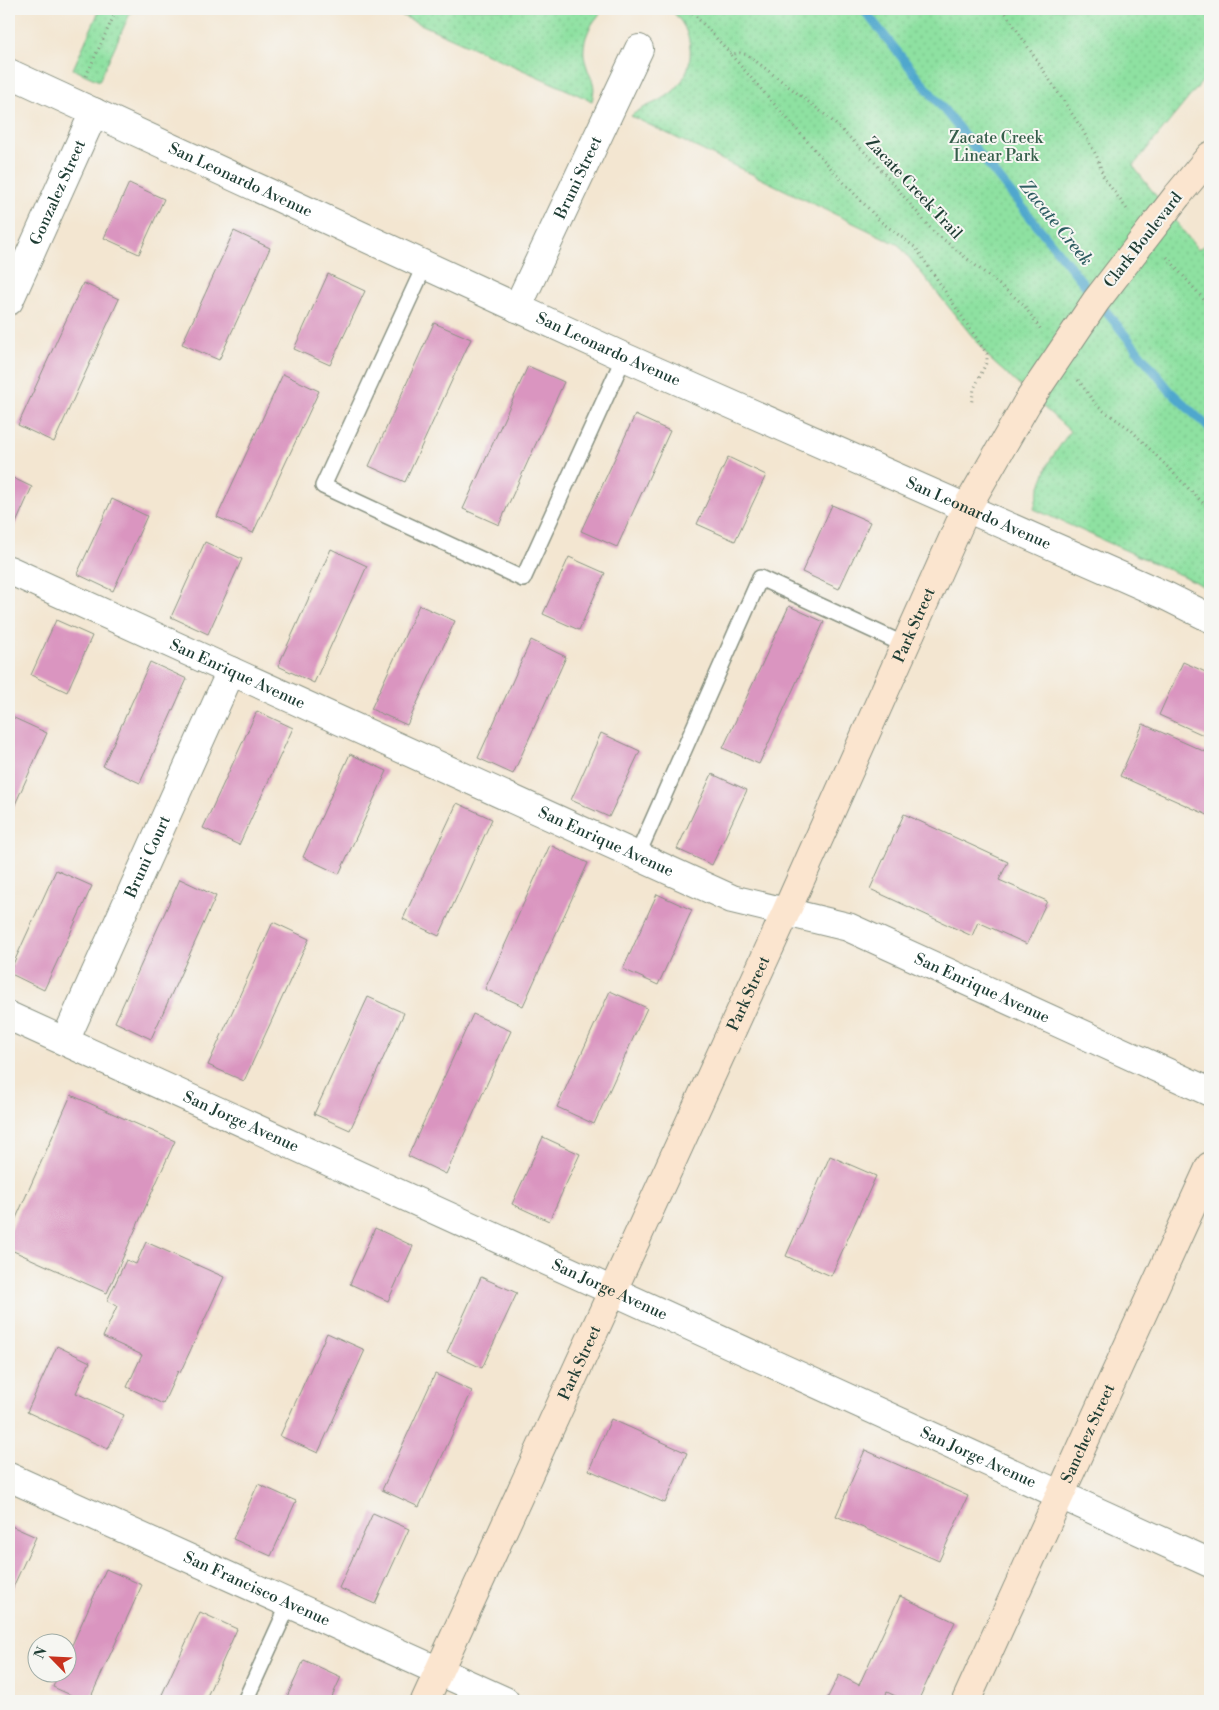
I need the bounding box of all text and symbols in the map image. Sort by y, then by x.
park label: Zacate Creek Linear Park [949,128,1045,166]
street label: Bruni Street [550,133,607,223]
street label: Zacate Creek Trail [861,133,967,244]
street label: Gonzalez Street [25,136,90,248]
street label: San Leonardo Avenue [165,138,316,222]
water label: Zacate Creek [1014,175,1098,271]
street label: Clark Boulevard [1099,188,1187,292]
street label: San Leonardo Avenue [533,308,684,391]
street label: San Leonardo Avenue [903,473,1054,554]
street label: Park Street [889,584,940,666]
street label: San Enrique Avenue [167,635,308,713]
street label: San Enrique Avenue [535,802,677,881]
street label: Bruni Court [120,812,175,902]
street label: San Enrique Avenue [911,949,1053,1028]
street label: Park Street [723,953,775,1034]
street label: San Jorge Avenue [180,1087,302,1157]
street label: San Jorge Avenue [549,1255,671,1325]
street label: Park Street [554,1322,606,1403]
street label: Sanchez Street [1057,1380,1119,1486]
street label: San Jorge Avenue [917,1422,1039,1492]
street label: San Francisco Avenue [181,1547,333,1631]
north arrow [28,1632,78,1682]
text: N [31,1644,52,1662]

